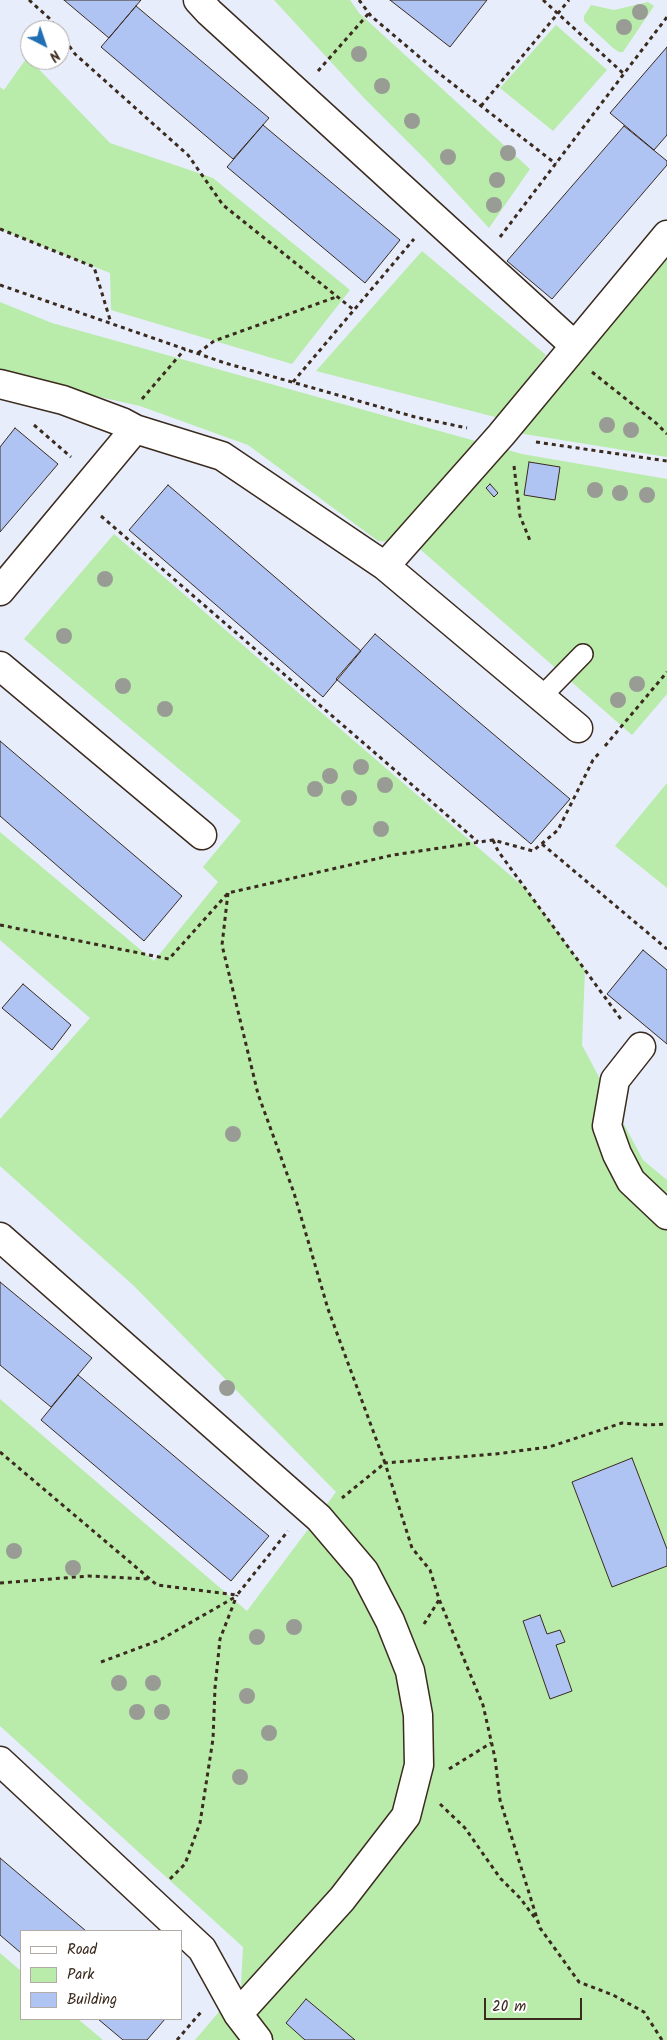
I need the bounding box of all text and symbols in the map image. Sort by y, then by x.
north arrow [20,20,70,70]
text: N [44,44,65,67]
legend [20,1930,182,2020]
text: Road [67,1938,97,1962]
text: Park [67,1963,94,1987]
text: Building [67,1988,117,2012]
scale bar [487,1988,584,2020]
text: 20 m [492,1995,526,2019]

